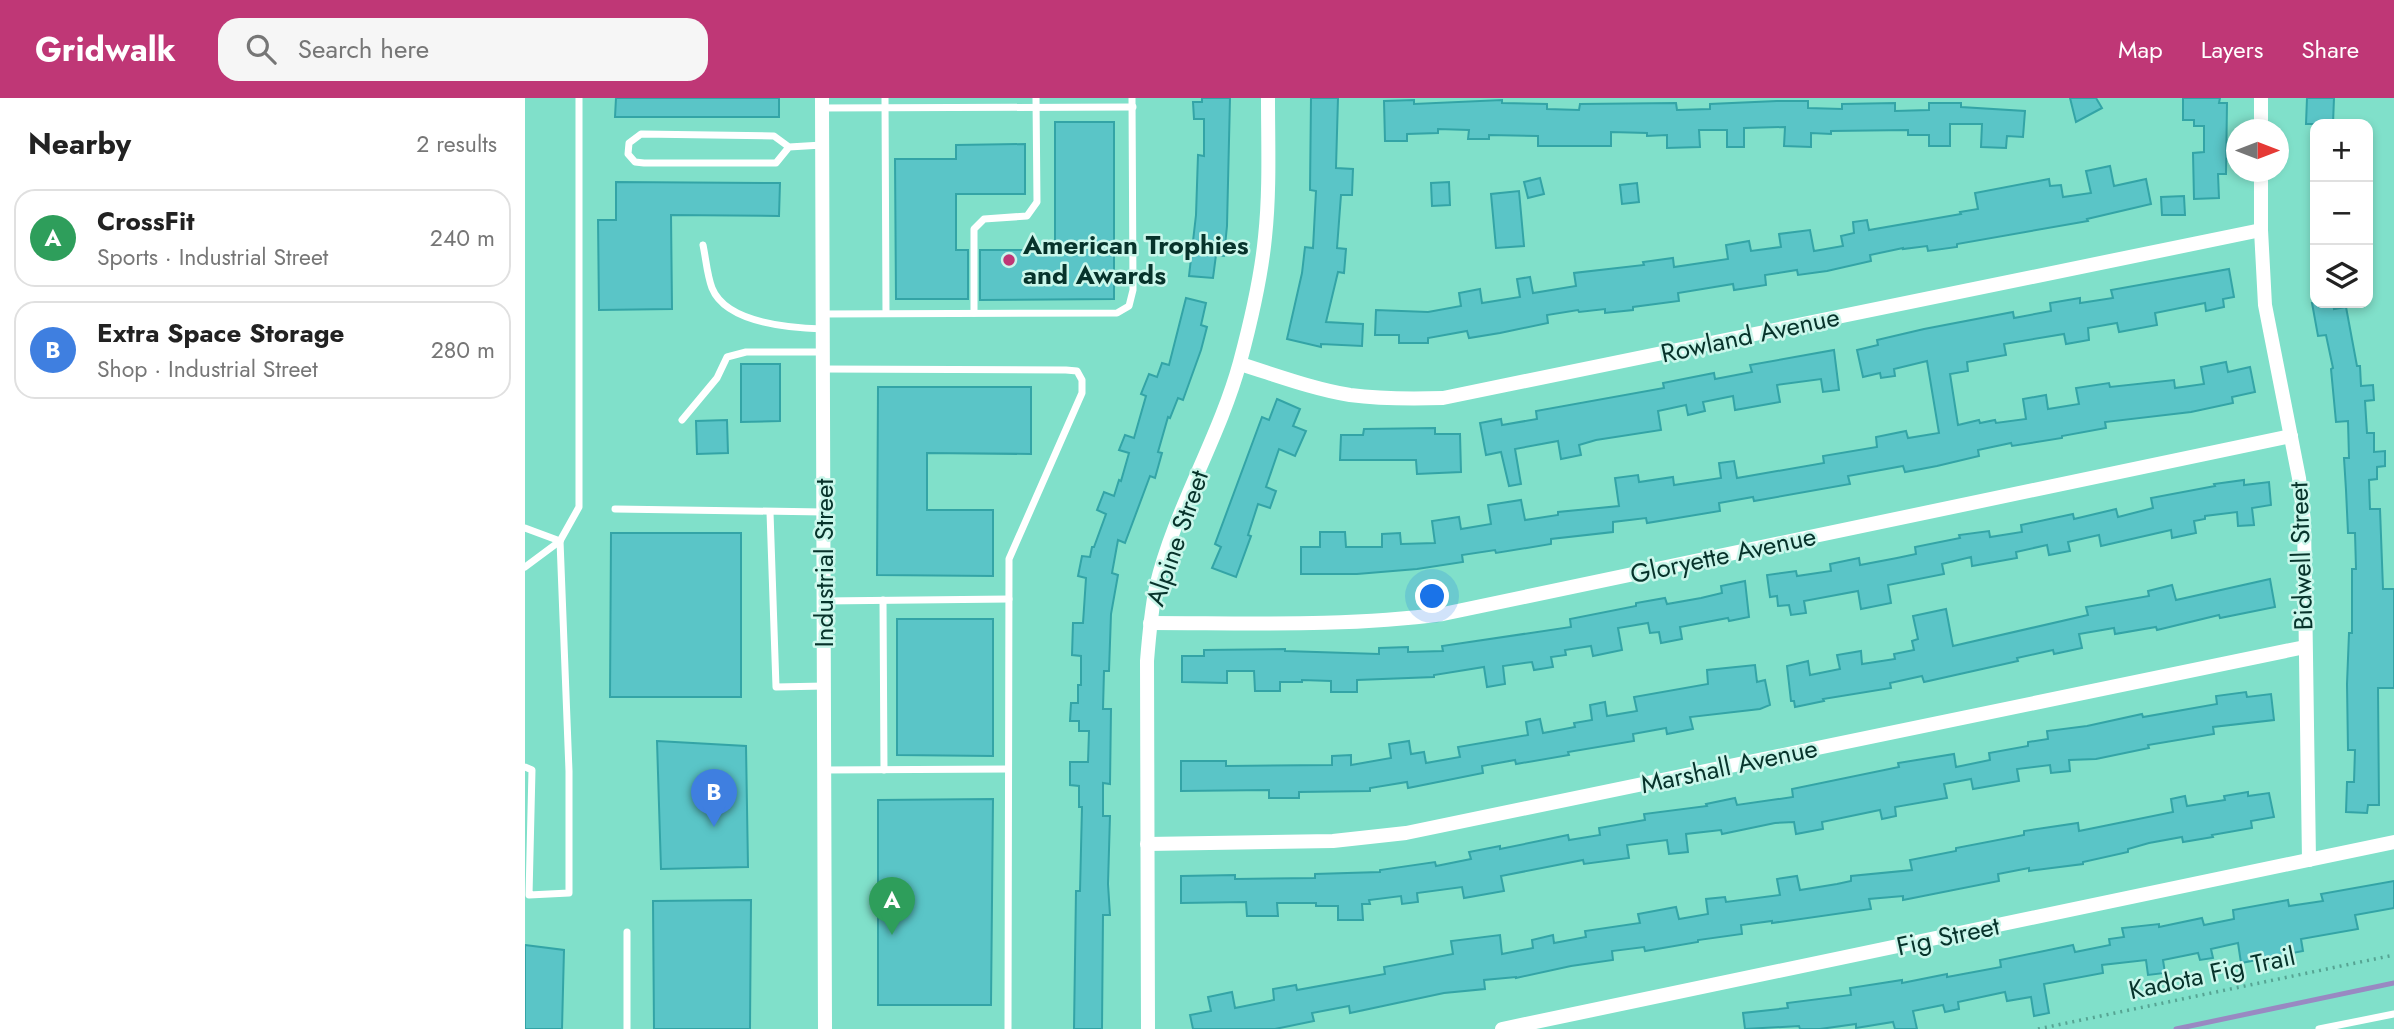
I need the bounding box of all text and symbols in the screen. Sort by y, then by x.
search box [218,18,708,81]
text: Gridwalk [35,26,176,73]
icon: search [242,30,280,68]
text: Search here [298,30,429,68]
text: Map [2118,32,2163,67]
text: Layers [2201,32,2263,67]
text: Share [2301,32,2359,67]
north arrow [2226,119,2289,182]
map controls [2310,119,2373,308]
button: + [2310,119,2373,182]
text: Nearby [28,122,131,165]
text: 2 results [416,127,497,161]
button: − [2310,182,2373,245]
text: CrossFit [97,202,194,240]
text: A [45,221,61,255]
text: 240 m [430,221,495,255]
place label: American Trophies and Awards [1022,226,1249,294]
text: Sports · Industrial Street [97,240,328,274]
button: layers [2310,245,2373,308]
marker: American Trophies and Awards [1001,252,1017,268]
street label: Rowland Avenue [1657,298,1843,372]
text: Extra Space Storage [97,314,344,352]
text: B [45,333,61,367]
text: 280 m [431,333,495,367]
text: Shop · Industrial Street [97,352,318,386]
street label: Alpine Street [1136,464,1218,611]
street label: Industrial Street [805,478,843,648]
street label: Bidwell Street [2279,480,2323,631]
street label: Gloryette Avenue [1627,517,1819,593]
your location [1415,579,1449,613]
street label: Marshall Avenue [1637,729,1821,803]
pin: B [691,769,737,827]
pin: A [869,877,915,935]
street label: Fig Street [1893,906,2004,965]
street label: Kadota Fig Trail [2125,937,2299,1009]

